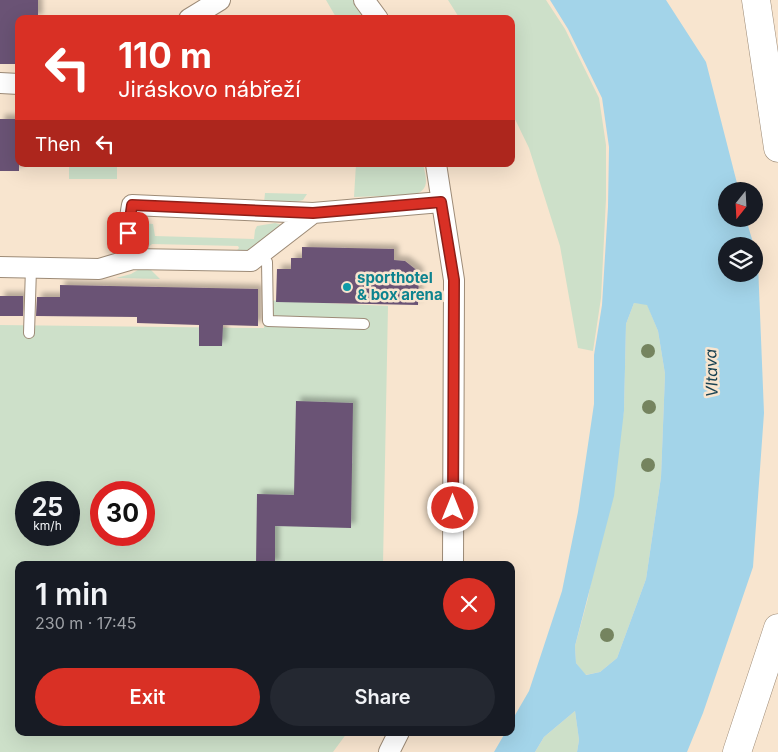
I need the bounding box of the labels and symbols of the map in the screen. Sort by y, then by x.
north arrow [718,182,762,228]
pin [107,212,149,254]
place label: sporthotel & box arena [357,268,443,304]
marker: sporthotel & box arena [341,281,353,293]
water label: Vltava [700,348,722,397]
speed limit sign: 30 [90,481,155,546]
position arrow [426,481,478,533]

